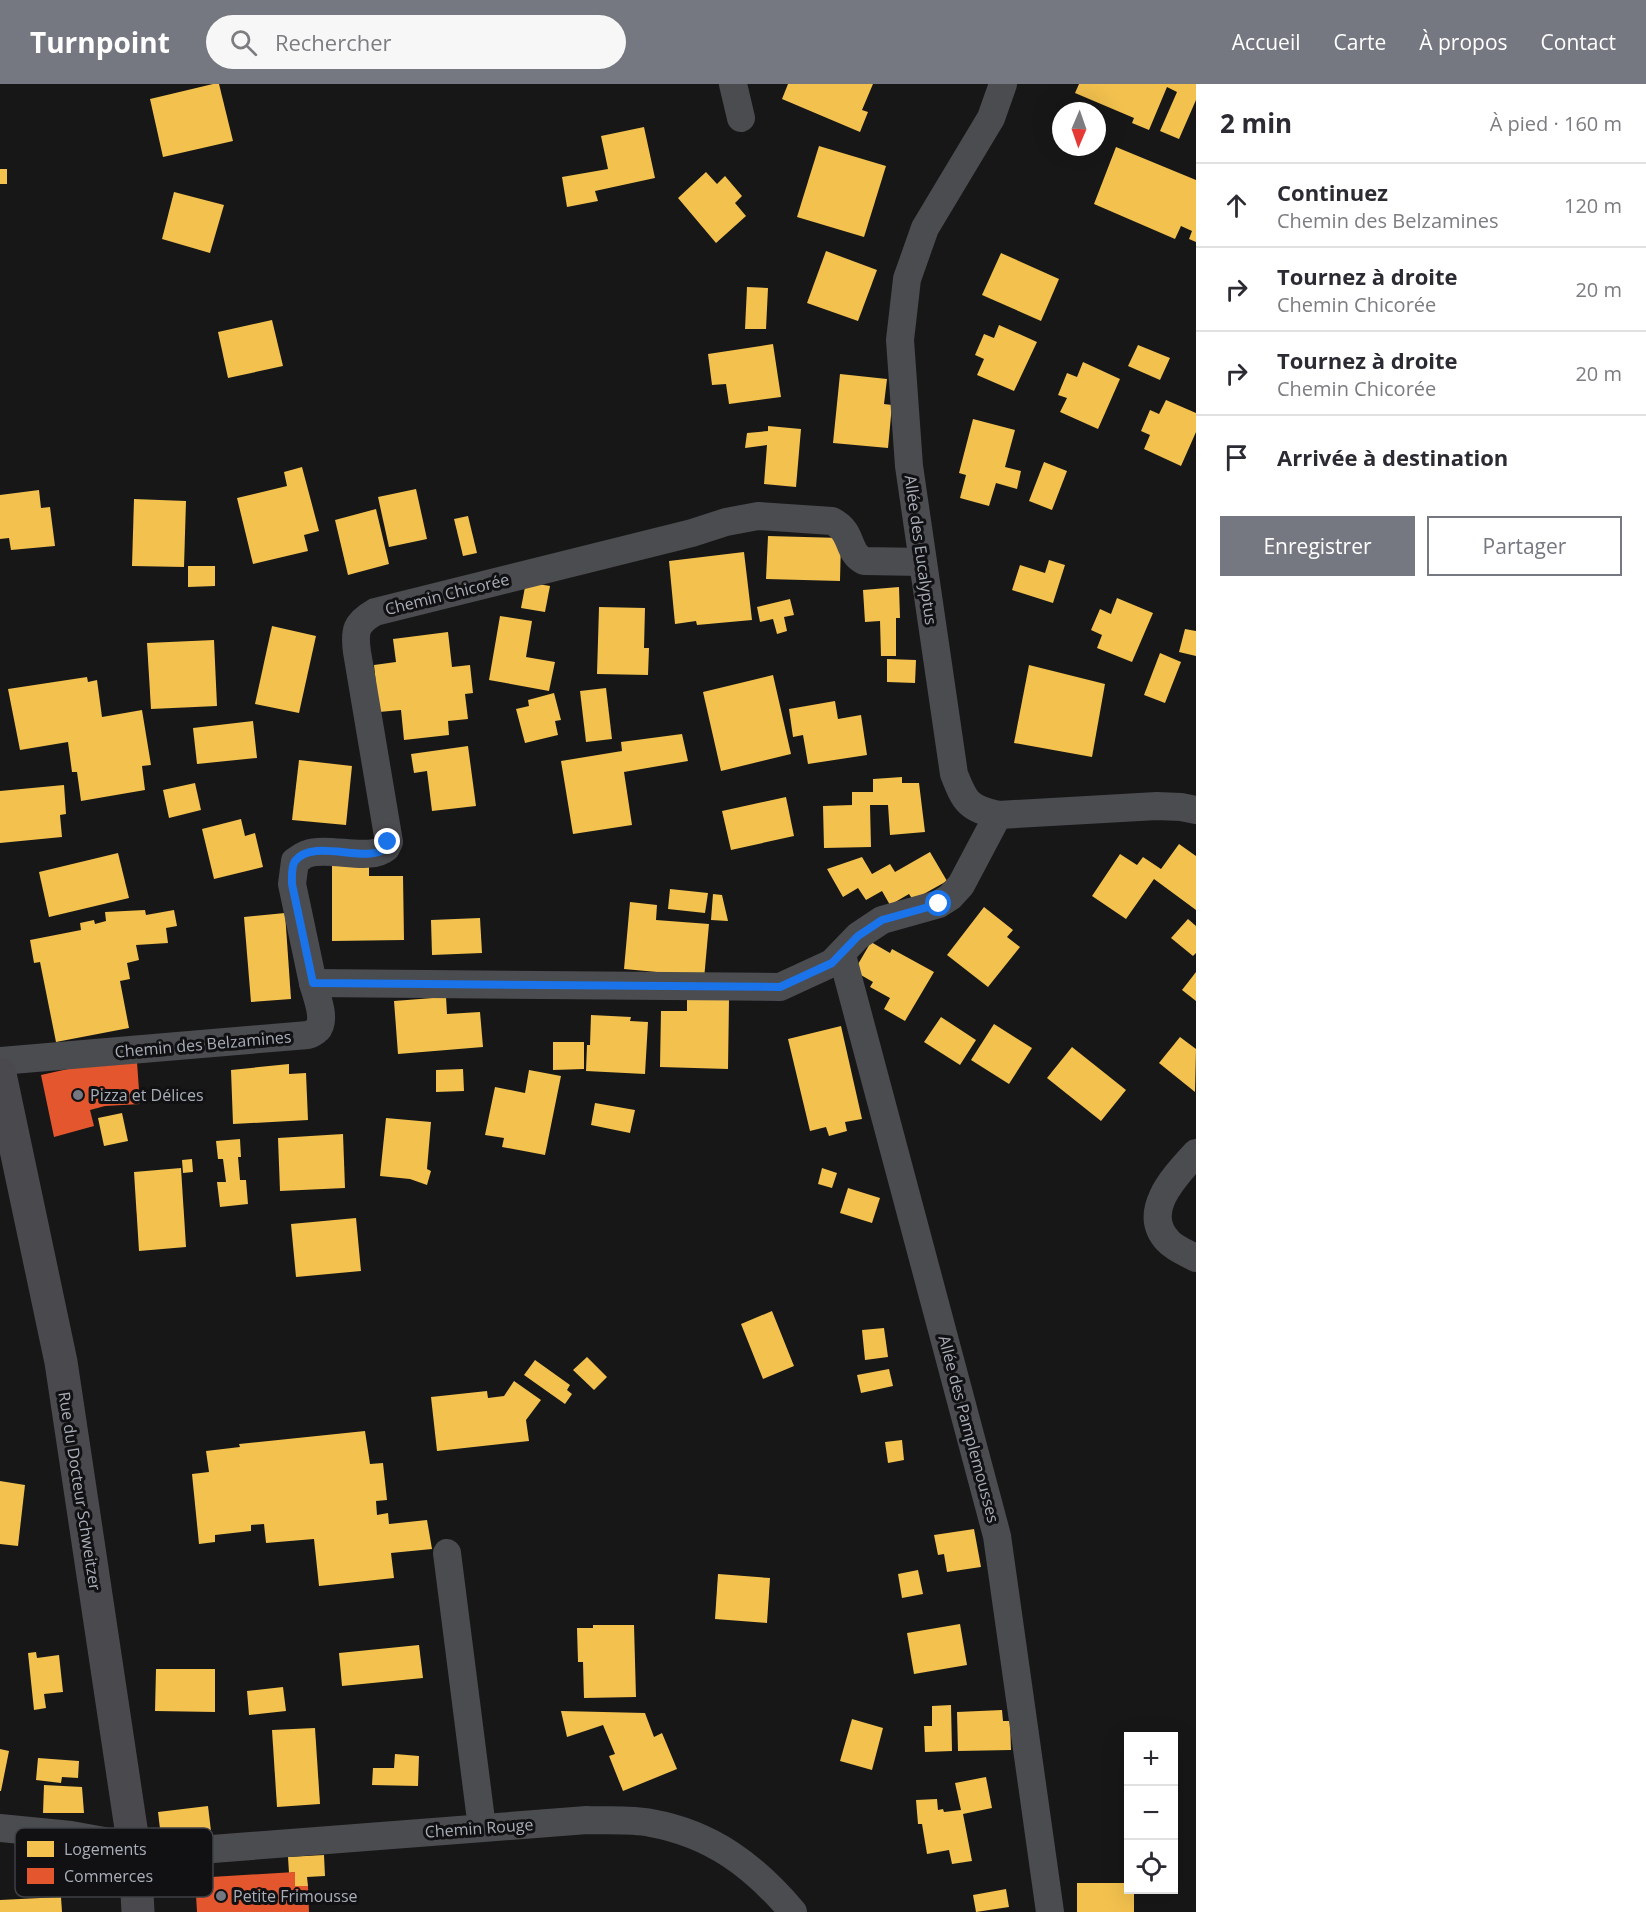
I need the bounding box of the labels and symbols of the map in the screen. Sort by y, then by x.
north arrow [1052,102,1106,156]
street label: Allée des Eucalyptus [900,474,942,626]
street label: Chemin Chicorée [383,568,511,620]
route end [374,828,400,854]
route start [925,890,951,916]
street label: Chemin des Belzamines [114,1025,292,1063]
place label: Pizza et Délices [90,1084,204,1106]
marker: Pizza et Délices [71,1088,85,1102]
street label: Allée des Pamplemousses [933,1333,1005,1525]
street label: Rue du Docteur Schweitzer [53,1390,107,1592]
street label: Chemin Rouge [424,1813,534,1843]
legend [15,1828,213,1897]
text: Logements [64,1838,147,1860]
text: Commerces [64,1865,153,1887]
place label: Petite Frimousse [233,1885,358,1907]
marker: Petite Frimousse [214,1889,228,1903]

